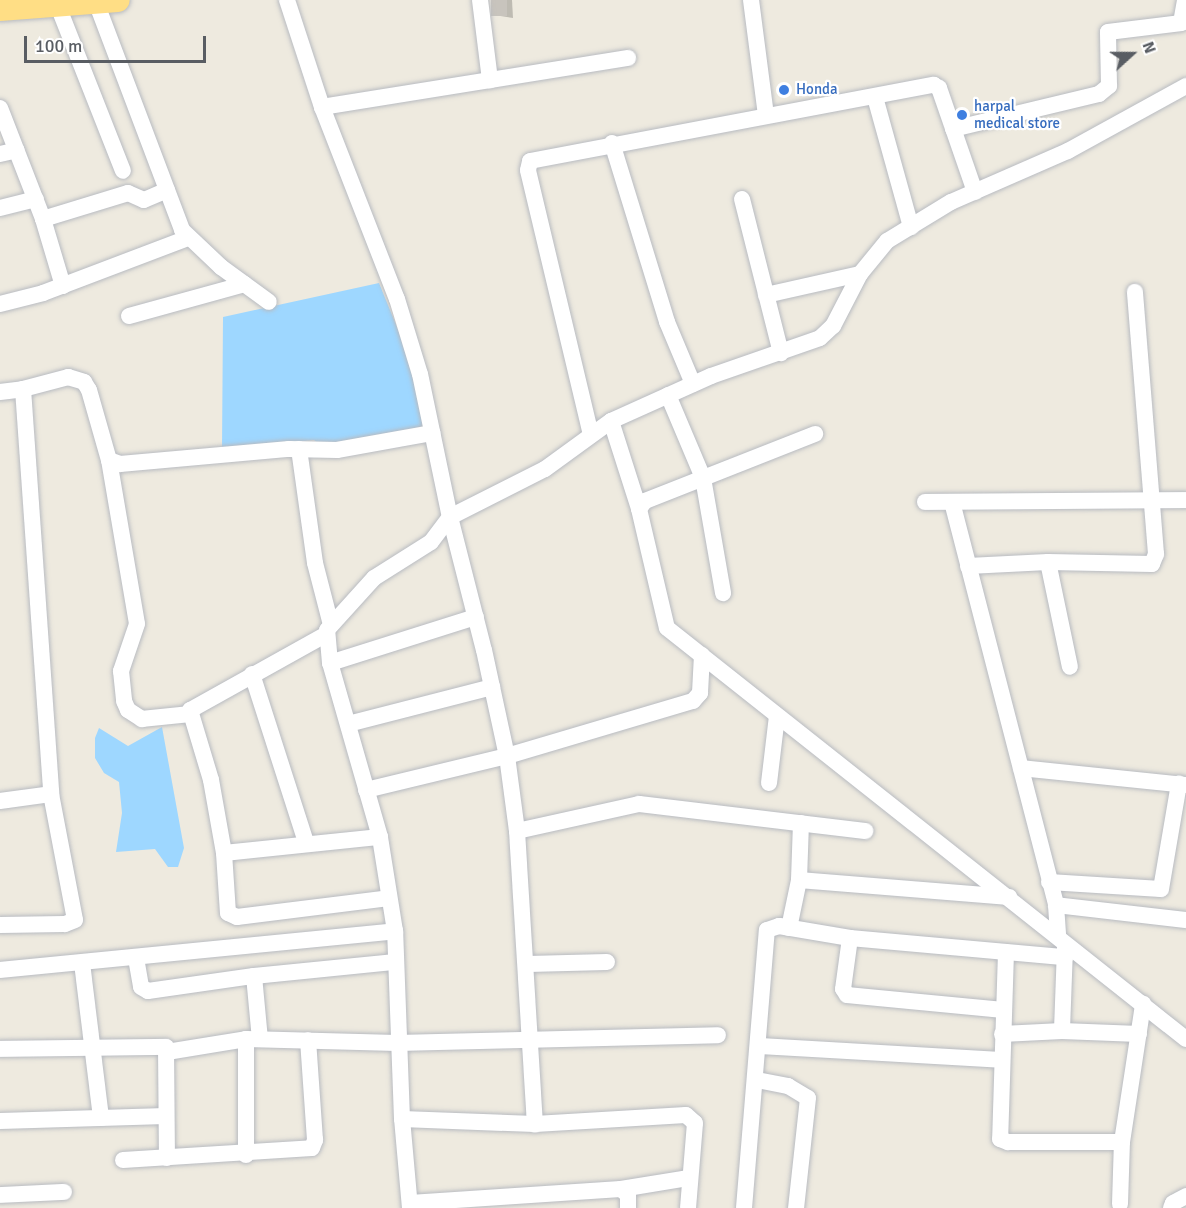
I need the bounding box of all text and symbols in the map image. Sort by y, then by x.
scale bar [27,24,208,62]
north arrow [1102,24,1162,84]
text: 100 m [35,35,82,57]
text: N [1137,39,1160,56]
place label: Honda [796,81,838,99]
marker: Honda [777,83,791,97]
place label: harpal medical store [974,97,1060,132]
marker: harpal medical store [955,108,969,122]

